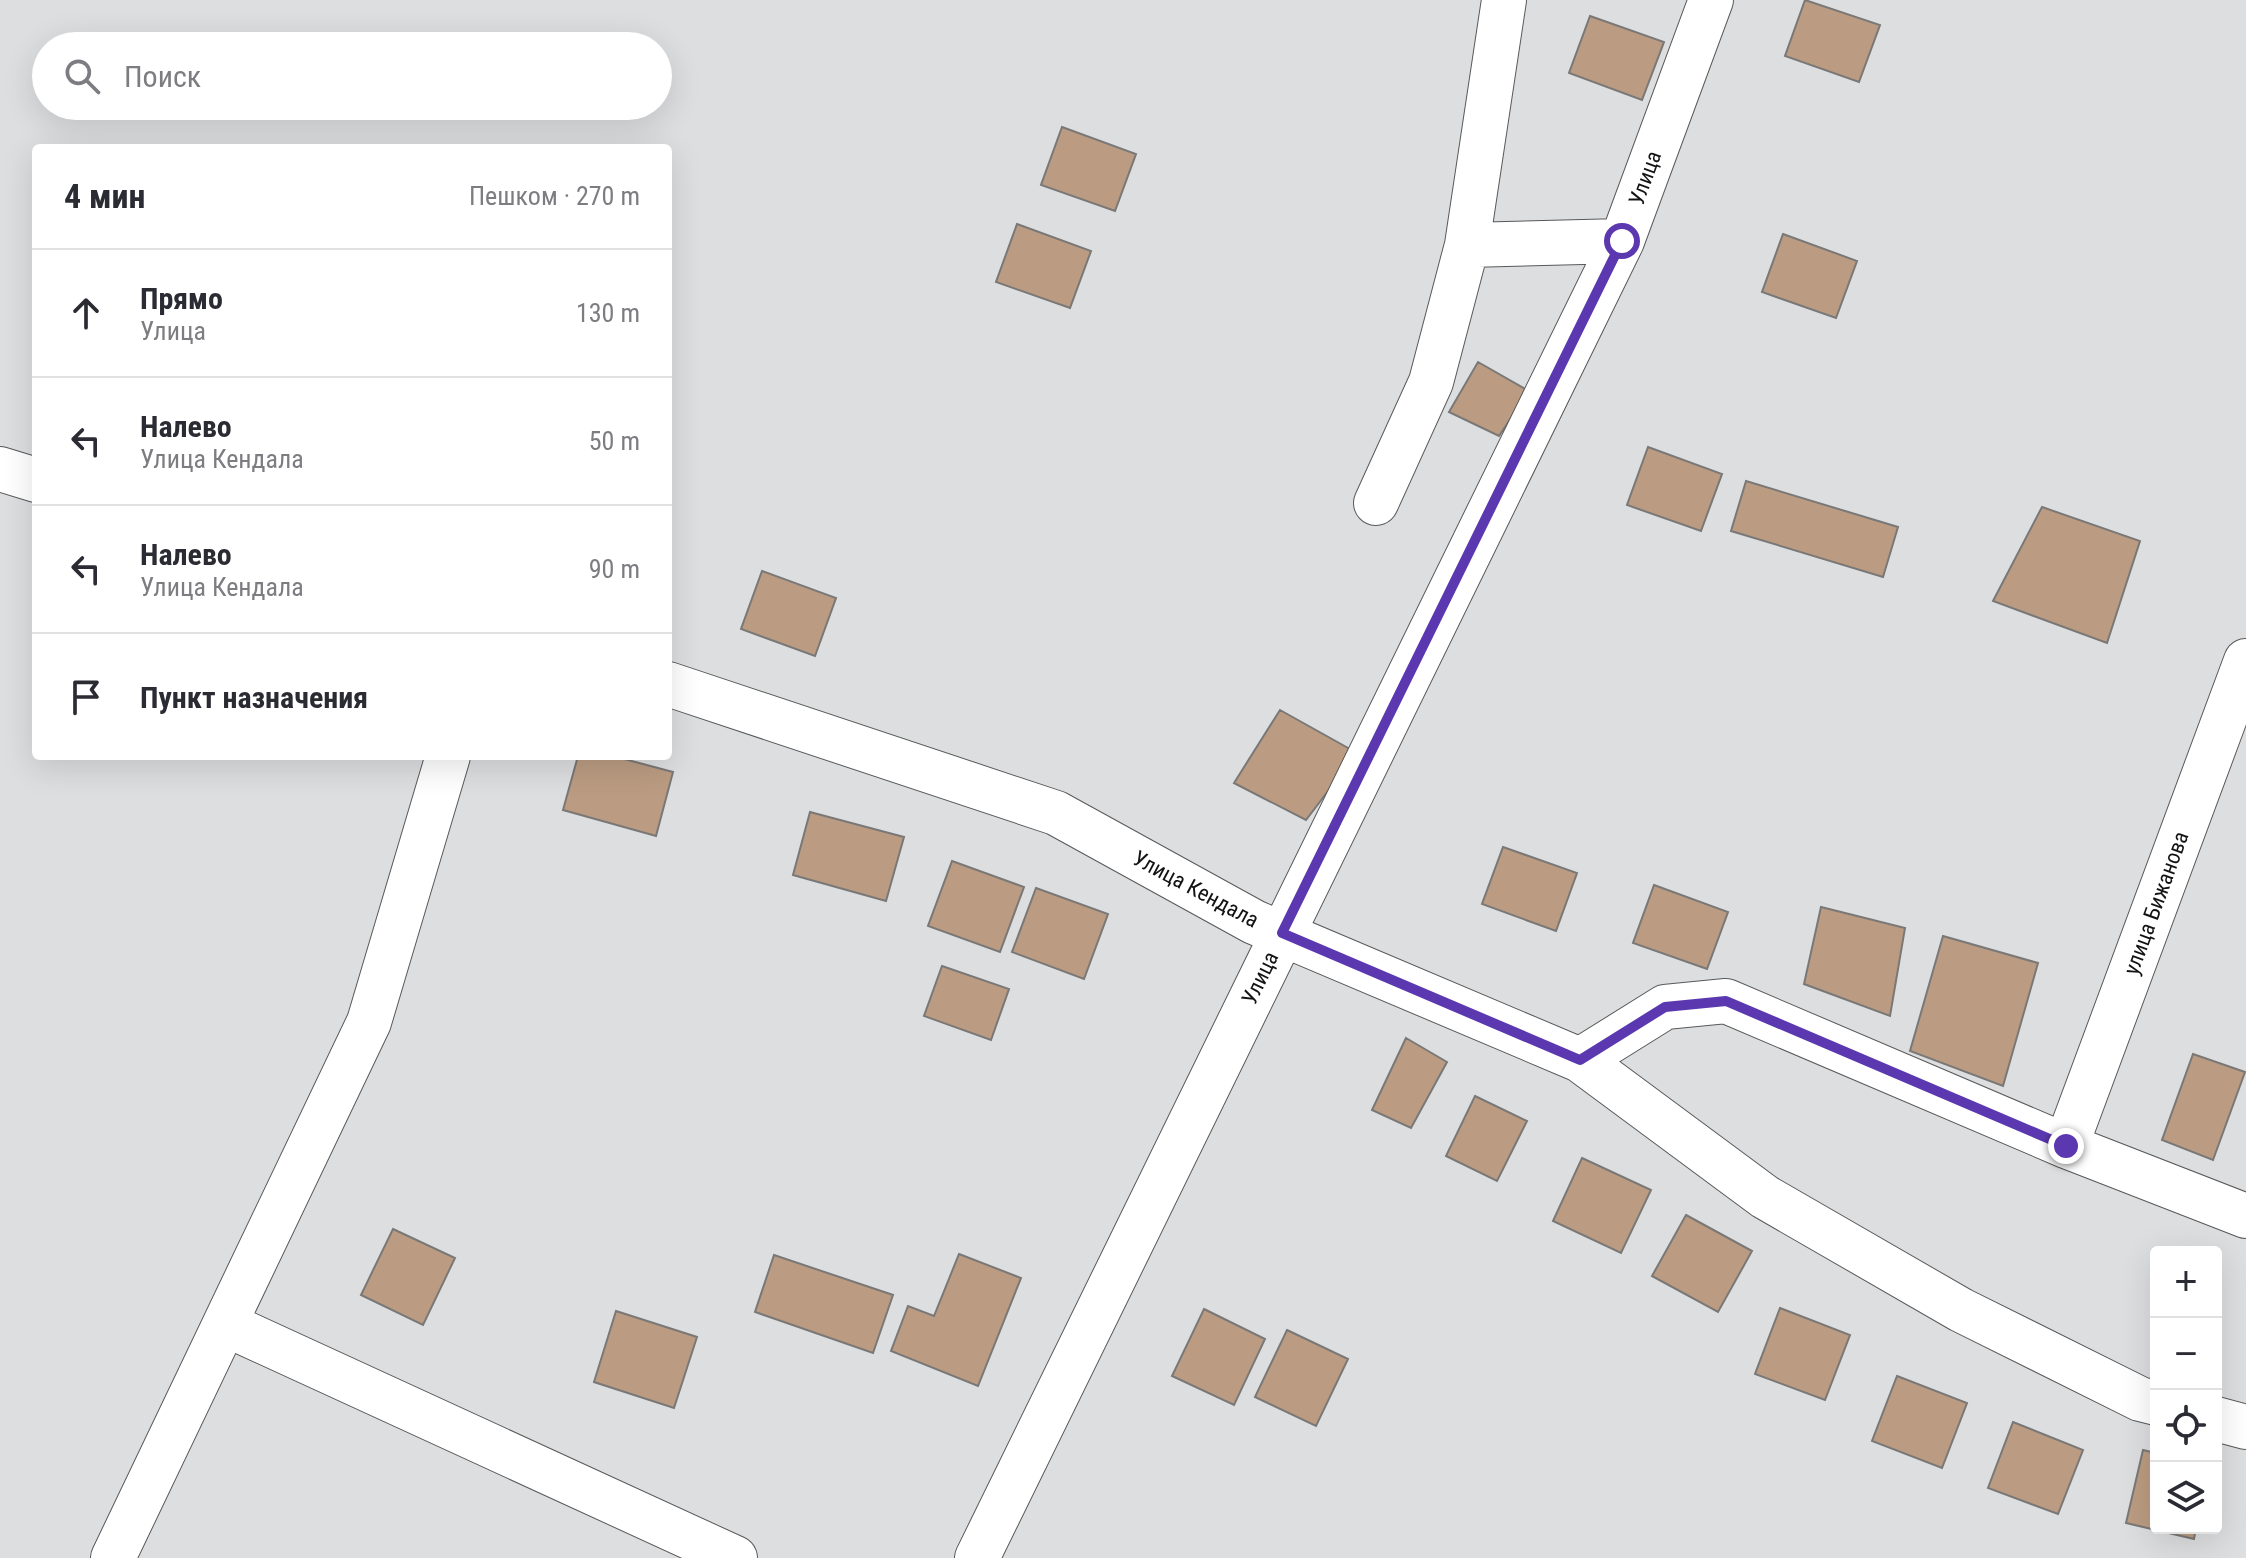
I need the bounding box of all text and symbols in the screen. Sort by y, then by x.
search box [32,32,672,120]
icon: search [60,54,104,98]
text: Поиск [124,59,201,94]
street label: Улица [1624,147,1666,209]
text: 4 мин [64,176,146,216]
text: Пешком · 270 m [469,181,640,211]
route start [1604,223,1640,259]
text: Прямо [140,281,223,316]
icon: ahead [64,291,108,335]
text: 130 m [576,298,640,328]
text: Улица [140,316,206,346]
text: Налево [140,409,232,444]
icon: left [64,419,108,463]
text: 50 m [589,426,640,456]
text: Улица Кендала [140,444,304,474]
text: Налево [140,537,232,572]
icon: left [64,547,108,591]
text: 90 m [589,554,640,584]
text: Улица Кендала [140,572,304,602]
icon: arrive [64,675,108,719]
text: Пункт назначения [140,680,368,715]
street label: улица Бижанова [2119,828,2193,978]
street label: Улица Кендала [1129,845,1263,933]
street label: Улица [1237,947,1283,1009]
route end [2048,1128,2084,1164]
map controls [2150,1246,2222,1534]
button: + [2150,1246,2222,1318]
button: − [2150,1318,2222,1390]
button: locate [2150,1390,2222,1462]
button: layers [2150,1462,2222,1534]

